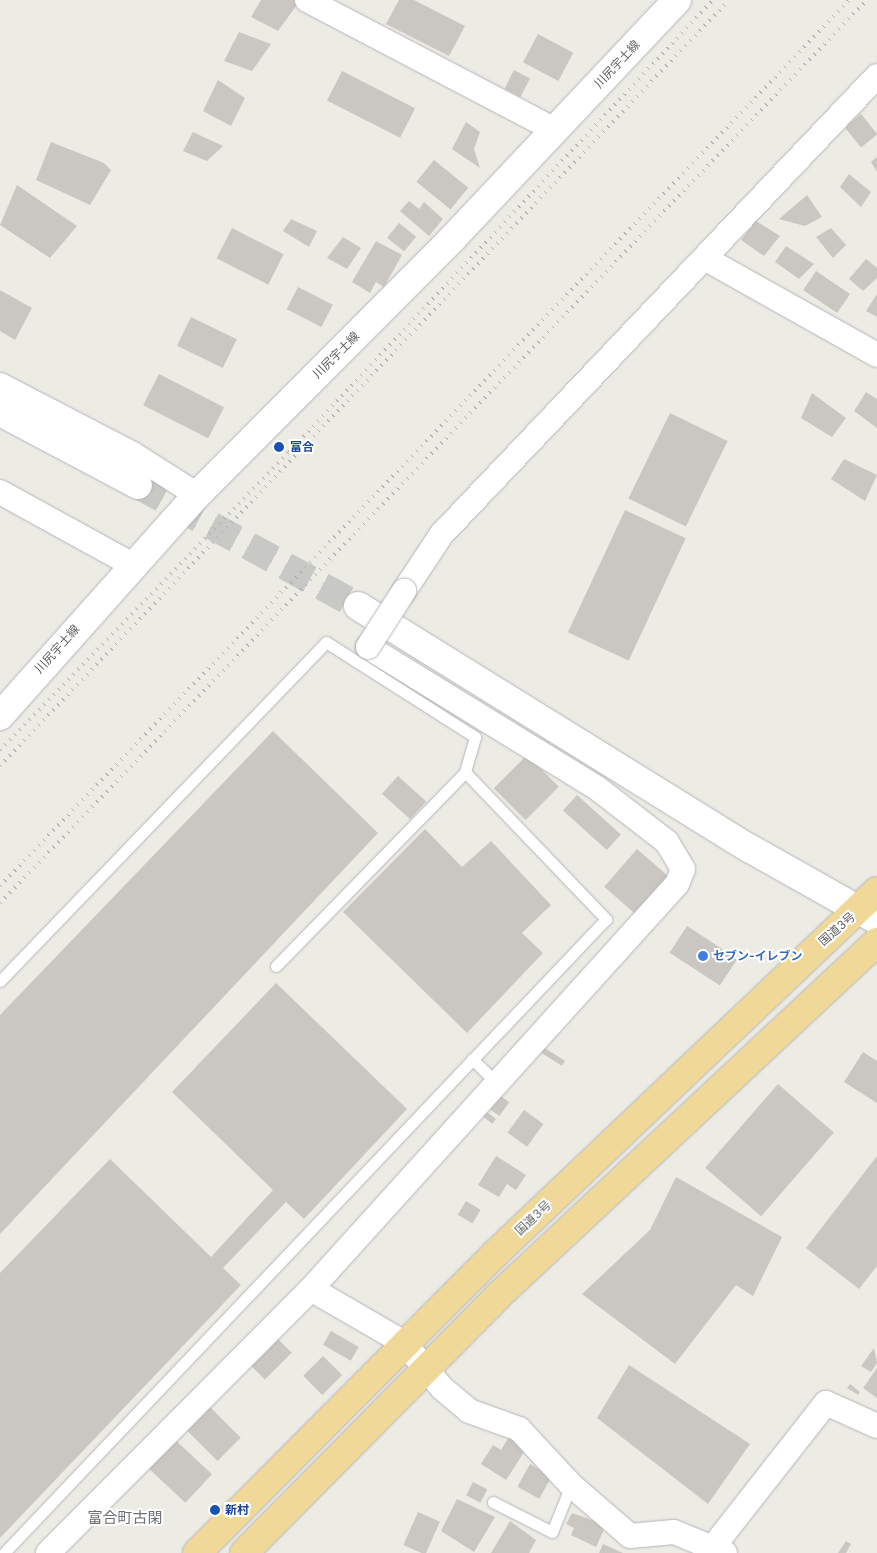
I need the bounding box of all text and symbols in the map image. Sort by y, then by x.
street label: 川尻宇土線 [591,37,643,91]
street label: 川尻宇土線 [310,329,362,381]
marker: 富合 [272,440,286,454]
place label: 富合 [290,440,314,454]
street label: 川尻宇土線 [32,622,82,676]
street label: 国道3号 [816,909,858,949]
place label: セブン-イレブン [713,949,803,963]
marker: セブン-イレブン [697,950,709,962]
street label: 国道3号 [512,1198,554,1238]
place label: 新村 [225,1503,249,1517]
marker: 新村 [209,1504,221,1516]
district label: 富合町古閑 [88,1509,162,1527]

